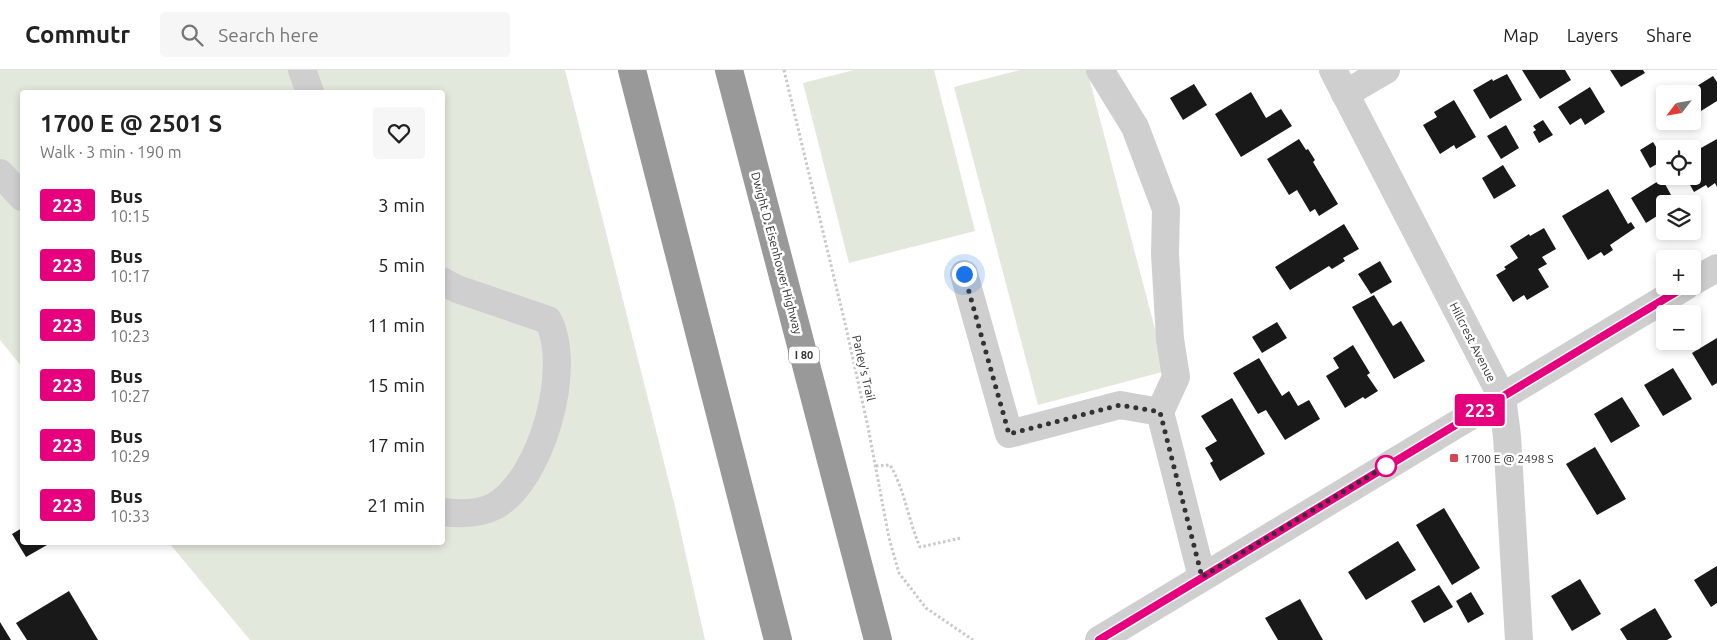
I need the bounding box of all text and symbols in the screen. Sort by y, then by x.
search box [160,12,510,57]
text: Commutr [25,21,130,48]
icon: search [178,21,206,49]
text: Search here [218,24,319,46]
text: Map [1503,25,1539,45]
text: Layers [1567,25,1618,45]
text: Share [1646,25,1692,45]
north arrow [1656,85,1701,130]
map controls [1656,85,1701,350]
button: heart [373,107,425,159]
text: 1700 E @ 2501 S [40,110,222,137]
button: locate [1656,140,1701,185]
text: Walk · 3 min · 190 m [40,143,182,161]
street label: Dwight D. Eisenhower Highway [749,170,805,336]
text: Bus [110,185,143,207]
text: 3 min [378,194,425,216]
text: 223 [52,195,83,215]
button: layers [1656,195,1701,240]
text: 10:15 [110,207,150,225]
text: Bus [110,245,143,267]
button: + [1656,250,1701,295]
text: 5 min [378,254,425,276]
text: 223 [52,255,83,275]
your location [952,262,977,287]
text: 10:17 [110,267,150,285]
street label: Hillcrest Avenue [1447,300,1499,384]
text: Bus [110,305,143,327]
button: − [1656,305,1701,350]
text: 11 min [367,314,425,336]
text: 223 [52,315,83,335]
text: 10:23 [110,327,150,345]
street label: Parley's Trail [850,334,878,402]
road number: I 80 [789,346,819,364]
text: Bus [110,365,143,387]
text: 15 min [367,374,425,396]
text: 223 [52,375,83,395]
text: 10:27 [110,387,150,405]
line badge: 223 [1451,394,1509,426]
text: 223 [1465,400,1495,420]
text: Bus [110,425,143,447]
text: 17 min [367,434,425,456]
text: 223 [52,435,83,455]
text: 10:29 [110,447,150,465]
marker: 1700 E @ 2498 S [1448,452,1460,464]
place label: 1700 E @ 2498 S [1464,452,1554,465]
unlabelled marker [1375,455,1397,477]
text: Bus [110,485,143,507]
text: 21 min [367,494,425,516]
text: 223 [52,495,83,515]
text: 10:33 [110,507,150,525]

